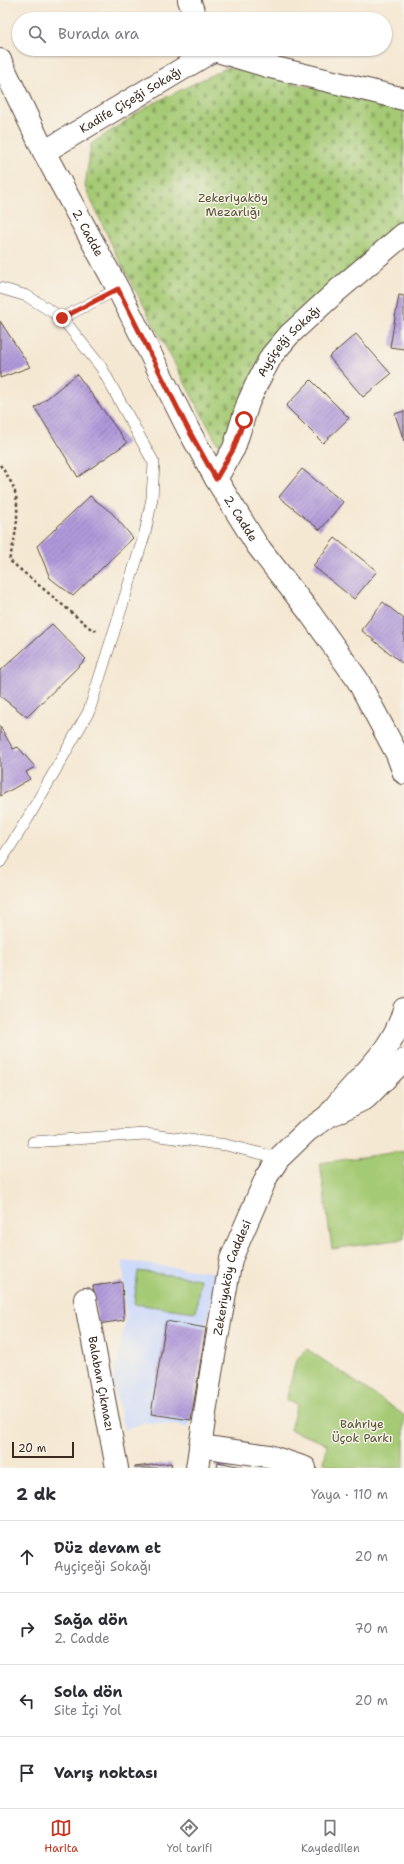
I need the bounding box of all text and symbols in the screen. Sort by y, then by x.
search box [12,12,392,56]
icon: search [26,23,48,45]
text: Burada ara [58,24,139,44]
street label: Kadife Çiçeği Sokağı [77,63,185,137]
park label: Zekeriyaköy Mezarlığı [198,190,268,220]
street label: 2. Cadde [68,207,107,260]
street label: Ayçiçeği Sokağı [254,302,324,380]
route end [53,309,71,327]
route start [235,411,253,429]
street label: 2. Cadde [220,492,261,545]
street label: Zekeriyaköy Caddesi [210,1217,255,1337]
street label: Balaban Çıkmazı [84,1335,118,1432]
park label: Bahriye Üçok Parkı [332,1416,392,1446]
scale bar [12,1440,74,1459]
text: 20 m [18,1441,46,1456]
text: 2 dk [16,1483,56,1505]
text: Yaya · 110 m [311,1486,388,1503]
text: Düz devam et [54,1538,161,1558]
icon: ahead [16,1546,38,1568]
text: 20 m [355,1548,388,1565]
text: Ayçiçeği Sokağı [54,1558,151,1575]
text: Sağa dön [54,1610,128,1630]
icon: right [16,1618,38,1640]
text: 70 m [354,1620,388,1637]
text: 2. Cadde [54,1630,110,1647]
text: Sola dön [54,1682,123,1702]
icon: left [16,1690,38,1712]
text: 20 m [355,1692,388,1709]
text: Site İçi Yol [54,1702,121,1719]
icon: arrive [16,1762,38,1784]
text: Varış noktası [54,1763,158,1783]
tab: Harita [44,1817,78,1856]
tab: Yol tarifi [167,1817,212,1856]
tab: Kaydedilen [301,1817,360,1856]

